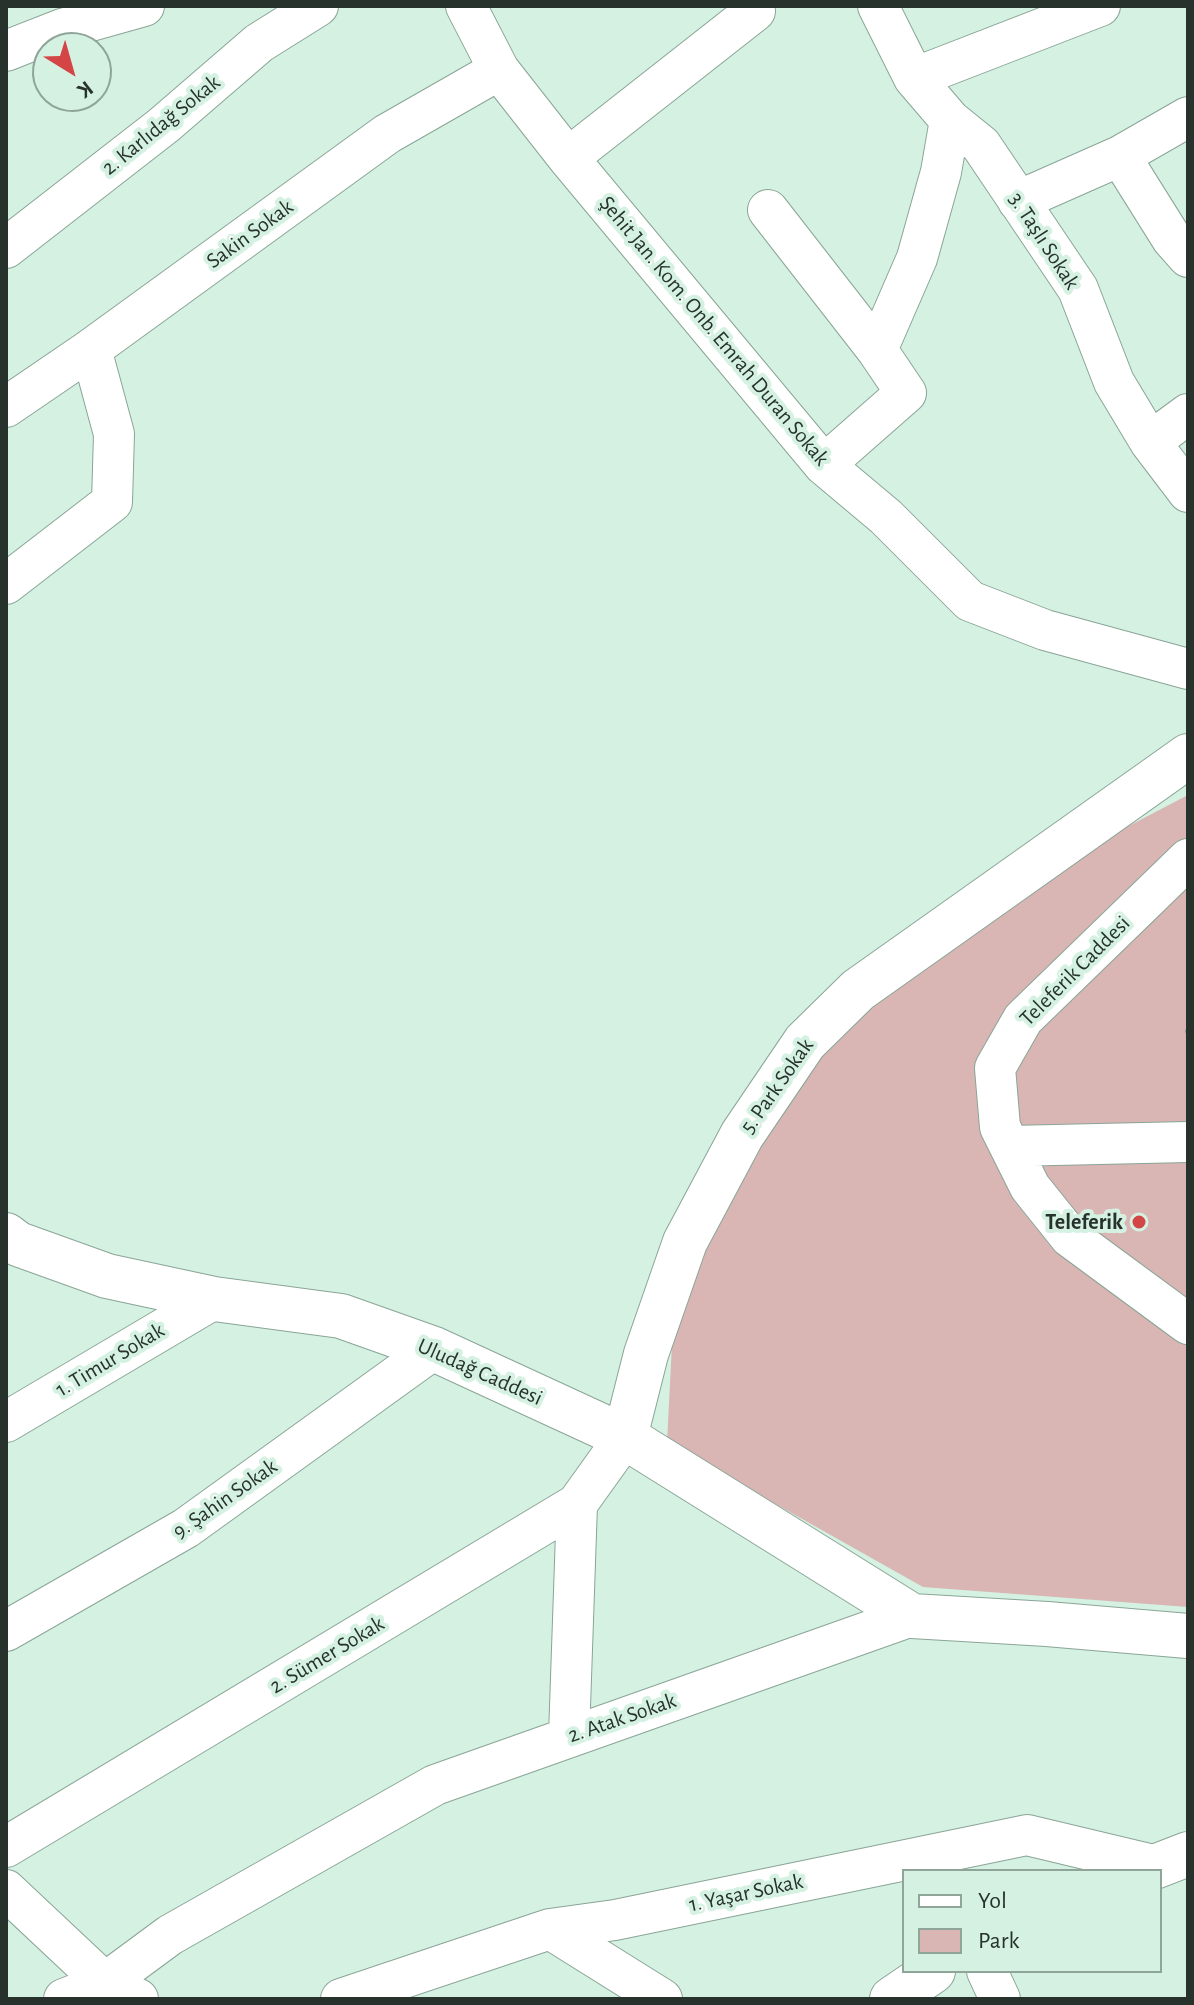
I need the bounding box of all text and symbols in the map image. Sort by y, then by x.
north arrow [32,32,112,112]
street label: 2. Karlıdağ Sokak [96,69,226,181]
text: K [73,77,97,102]
street label: 3. Taşlı Sokak [1003,188,1085,294]
street label: Şehit Jan. Kom. Onb. Emrah Duran Sokak [593,191,835,471]
street label: Sakin Sokak [201,194,299,274]
street label: Teleferik Caddesi [1014,910,1136,1032]
street label: 5. Park Sokak [735,1033,819,1139]
place label: Teleferik [1045,1209,1123,1235]
marker: Teleferik [1130,1213,1148,1231]
street label: 1. Timur Sokak [51,1317,169,1403]
street label: Uludağ Caddesi [413,1333,547,1411]
street label: 9. Şahin Sokak [168,1453,282,1545]
street label: 2. Sümer Sokak [265,1610,389,1700]
street label: 2. Atak Sokak [565,1687,679,1749]
street label: 1. Yaşar Sokak [687,1868,805,1918]
legend [902,1869,1162,1973]
text: Yol [978,1889,1007,1913]
text: Park [978,1929,1019,1953]

